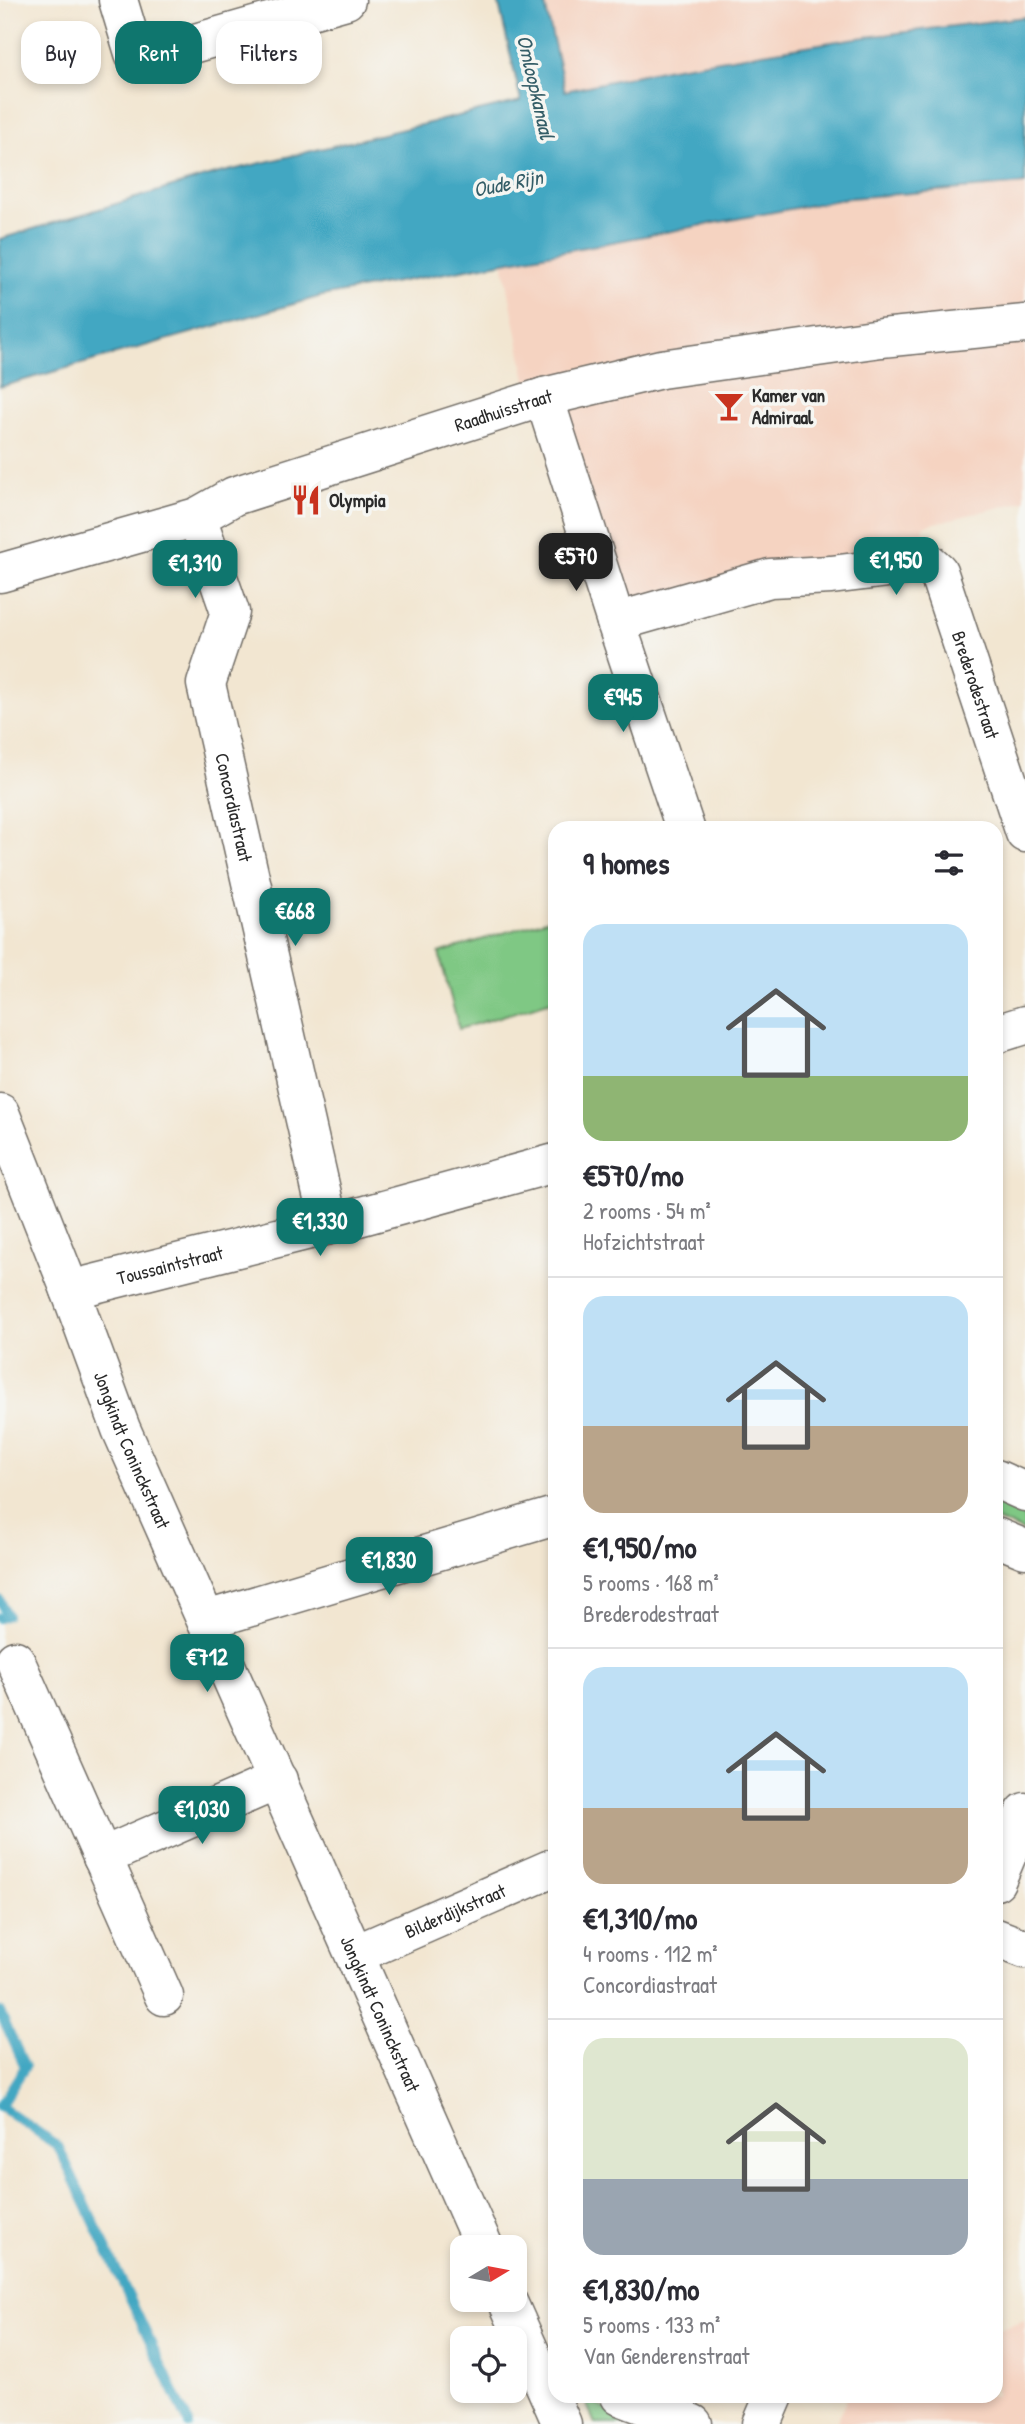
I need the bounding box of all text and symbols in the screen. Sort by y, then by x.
chip: Buy [21,21,101,84]
chip: Rent [115,21,202,84]
chip: Filters [216,21,322,84]
water label: Omloopkanaal [510,32,562,143]
water label: Oude Rijn [471,162,547,204]
street label: Raadhuisstraat [451,382,555,438]
place label: Kamer van Admiraal [752,382,826,430]
bar icon: Kamer van Admiraal [712,389,746,423]
restaurant icon: Olympia [289,483,323,517]
place label: Olympia [329,487,386,514]
pin: €570 [535,534,617,593]
pin: €1,950 [839,538,953,597]
pin: €1,310 [138,540,252,600]
text: €570 [555,540,597,571]
text: €1,950 [870,544,922,575]
text: €1,310 [168,547,222,578]
street label: Brederodestraat [946,628,1006,743]
pin: €945 [582,674,664,734]
text: €945 [604,681,642,712]
street label: Concordiastraat [209,750,259,865]
text: 9 homes [583,843,670,883]
icon: filters [930,844,968,882]
pin: €668 [254,888,336,948]
text: €668 [275,895,315,926]
icon: home [713,970,839,1096]
text: €570/mo [583,1155,684,1195]
text: 2 rooms · 54 m² [583,1195,711,1226]
pin: €1,330 [263,1198,377,1258]
text: €1,330 [293,1205,347,1236]
text: Hofzichtstraat [583,1226,704,1257]
street label: Toussaintstraat [114,1239,226,1291]
icon: home [713,1342,839,1468]
street label: Jongkindt Coninckstraat [88,1368,177,1533]
text: €1,950/mo [583,1527,697,1567]
pin: €1,830 [332,1538,446,1597]
text: €1,830 [362,1544,416,1575]
text: 5 rooms · 168 m² [583,1567,719,1598]
text: Brederodestraat [583,1598,719,1629]
pin: €712 [166,1634,248,1694]
text: €712 [186,1641,228,1672]
icon: home [713,1713,839,1839]
pin: €1,030 [145,1786,259,1846]
text: €1,030 [175,1793,229,1824]
street label: Bilderdijkstraat [400,1877,510,1944]
text: €1,310/mo [583,1898,697,1938]
street label: Jongkindt Coninckstraat [334,1931,427,2096]
text: 4 rooms · 112 m² [583,1938,718,1969]
text: Concordiastraat [583,1969,717,2000]
icon: home [713,2084,839,2210]
north arrow [450,2235,527,2312]
map controls [450,2235,527,2403]
text: €1,830/mo [583,2269,699,2309]
text: 5 rooms · 133 m² [583,2309,720,2340]
button: locate [450,2326,527,2403]
text: Van Genderenstraat [583,2340,749,2371]

